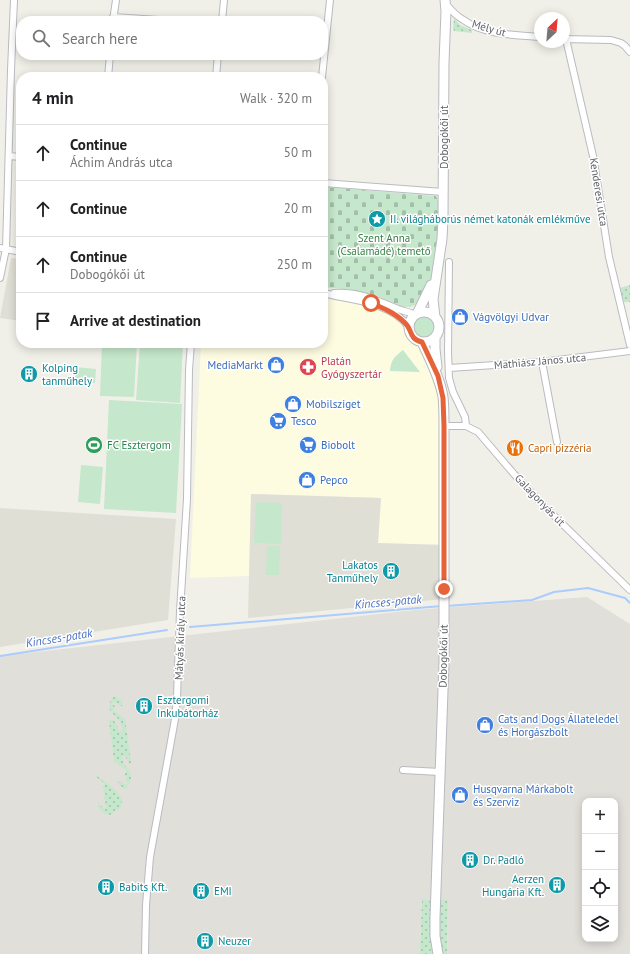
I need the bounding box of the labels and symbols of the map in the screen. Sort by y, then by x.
north arrow [534,12,570,48]
street label: Mély út [470,16,508,40]
street label: Dobogókői út [437,105,451,169]
street label: Kenderesi utca [587,157,611,227]
place icon: II. világháborús német katonák emlékműve [367,209,387,229]
place label: II. világháborús német katonák emlékműve [390,212,591,226]
park label: Szent Anna (Csalamádé) temető [337,231,431,258]
route start [362,294,380,312]
shop icon: Vágvölgyi Udvar [450,307,470,327]
place label: Vágvölgyi Udvar [472,310,549,324]
street label: Mathiász János utca [493,350,587,372]
place label: Platán Gyógyszertár [321,354,382,381]
shop icon: MediaMarkt [266,355,286,375]
pharmacy icon: Platán Gyógyszertár [298,357,318,377]
place label: MediaMarkt [207,358,263,372]
place label: Kolping tanműhely [42,361,93,388]
building icon: Kolping tanműhely [19,364,39,384]
shop icon: Mobilsziget [283,394,303,414]
place label: Mobilsziget [306,397,361,411]
supermarket icon: Tesco [268,411,288,431]
place label: Tesco [291,414,317,428]
sports icon: FC Esztergom [84,435,104,455]
supermarket icon: Biobolt [298,435,318,455]
place label: FC Esztergom [107,438,171,452]
place label: Biobolt [321,438,355,452]
restaurant icon: Capri pizzéria [505,438,525,458]
place label: Capri pizzéria [528,441,591,455]
shop icon: Pepco [297,470,317,490]
street label: Galagonyás út [512,471,568,529]
place label: Pepco [320,473,348,487]
place label: Lakatos Tanműhely [327,558,379,585]
building icon: Lakatos Tanműhely [381,561,401,581]
route end [435,580,453,598]
water label: Kincses-patak [354,591,423,612]
street label: Mátyás király utca [172,596,188,680]
street label: Dobogókői út [435,624,451,688]
water label: Kincses-patak [25,625,94,650]
place label: Esztergomi Inkubátorház [157,693,219,720]
building icon: Esztergomi Inkubátorház [134,696,154,716]
place label: Cats and Dogs Állateledel és Horgászbolt [498,712,619,739]
shop icon: Cats and Dogs Állateledel és Horgászbolt [475,715,495,735]
place label: Husqvarna Márkabolt és Szerviz [473,782,573,809]
shop icon: Husqvarna Márkabolt és Szerviz [450,785,470,805]
building icon: Dr. Padló [460,850,480,870]
place label: Dr. Padló [483,853,524,867]
place label: Aerzen Hungária Kft. [482,872,544,899]
building icon: Aerzen Hungária Kft. [547,875,567,895]
building icon: Babits Kft. [96,877,116,897]
place label: Babits Kft. [119,880,167,894]
building icon: EMI [191,881,211,901]
place label: EMI [214,884,232,898]
building icon: Neuzer [195,931,215,951]
place label: Neuzer [218,934,251,948]

